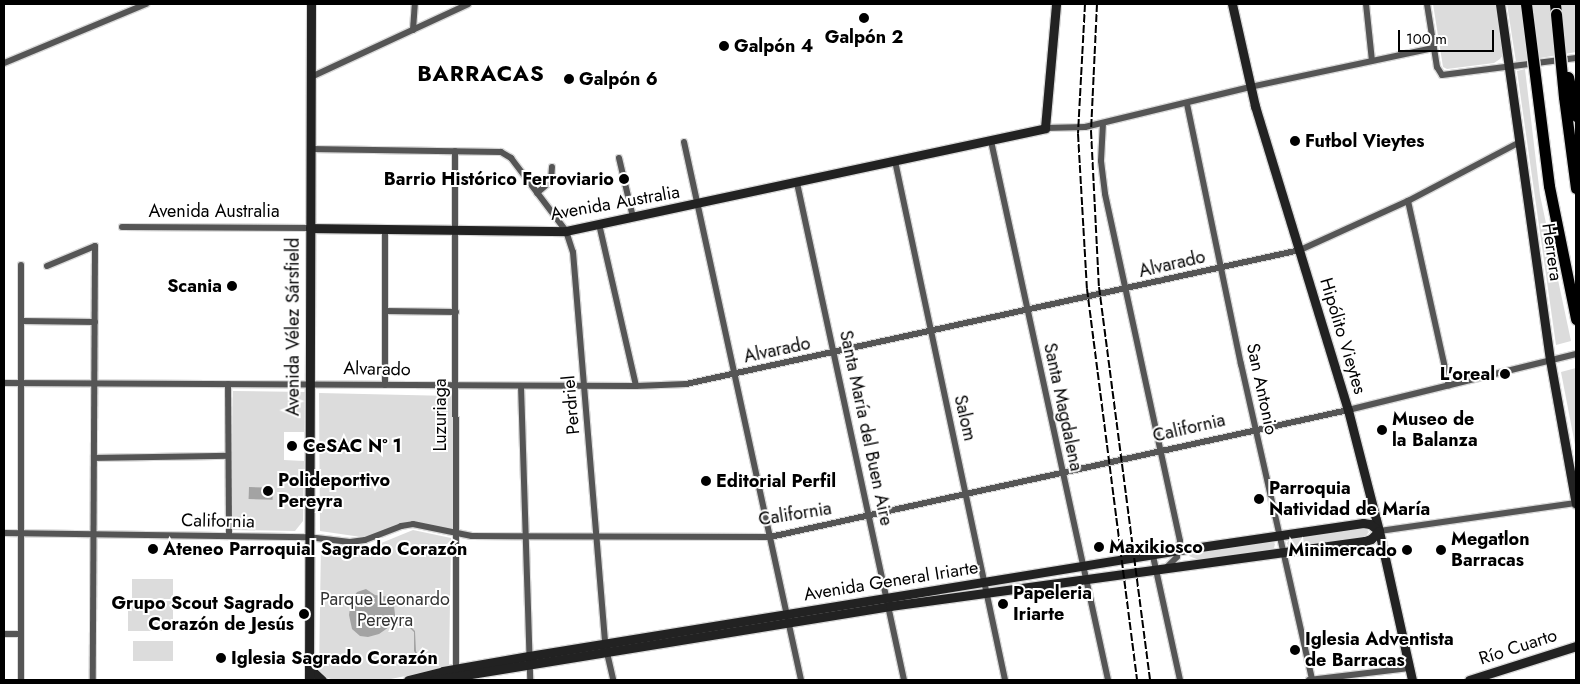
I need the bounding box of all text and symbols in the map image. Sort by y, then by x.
marker: Galpón 2 [858,12,870,24]
scale bar [1400,20,1496,52]
place label: Galpón 2 [825,26,903,48]
text: 100 m [1406,28,1447,50]
place label: Galpón 4 [734,35,813,57]
marker: Galpón 4 [718,40,730,52]
district label: BARRACAS [416,61,546,87]
place label: Galpón 6 [579,68,658,90]
marker: Galpón 6 [563,73,575,85]
place label: Futbol Vieytes [1305,130,1425,152]
marker: Futbol Vieytes [1289,135,1301,147]
place label: Barrio Histórico Ferroviario [384,168,614,190]
marker: Barrio Histórico Ferroviario [618,173,630,185]
street label: Avenida Australia [549,181,681,225]
street label: Avenida Australia [148,200,280,222]
street label: Herrera [1537,222,1567,282]
street label: Avenida Vélez Sársfield [282,238,304,416]
street label: Alvarado [1137,246,1207,282]
place label: Scania [167,275,222,297]
street label: Hipólito Vieytes [1315,275,1371,397]
marker: Scania [226,280,238,292]
street label: Santa María del Buen Aire [835,328,897,528]
street label: Alvarado [742,332,812,368]
street label: Santa Magdalena [1039,341,1087,473]
street label: San Antonio [1242,341,1282,437]
street label: Alvarado [343,358,411,380]
place label: L'oreal [1440,363,1495,385]
marker: L'oreal [1499,368,1511,380]
street label: Perdriel [558,375,584,435]
street label: Luzuriaga [429,378,451,452]
street label: Salom [949,393,981,443]
street label: California [1151,409,1227,447]
place label: Museo de la Balanza [1392,409,1478,452]
marker: Museo de la Balanza [1376,424,1388,436]
place label: CeSAC Nº 1 [303,435,402,457]
marker: CeSAC Nº 1 [285,439,299,453]
place label: Polideportivo Pereyra [278,470,390,512]
place label: Editorial Perfil [716,470,836,492]
marker: Editorial Perfil [700,475,712,487]
place label: Parroquia Natividad de María [1269,478,1430,520]
marker: Polideportivo Pereyra [262,485,274,497]
marker: Parroquia Natividad de María [1253,493,1265,505]
street label: California [757,498,833,530]
street label: California [181,510,255,532]
place label: Megatlon Barracas [1451,529,1530,572]
place label: Maxikiosco [1109,536,1203,558]
place label: Ateneo Parroquial Sagrado Corazón [163,538,467,560]
place label: Minimercado [1288,539,1397,561]
marker: Maxikiosco [1093,541,1105,553]
marker: Ateneo Parroquial Sagrado Corazón [147,543,159,555]
marker: Minimercado [1401,544,1413,556]
marker: Megatlon Barracas [1435,544,1447,556]
street label: Avenida General Iriarte [802,557,980,605]
place label: Papeleria Iriarte [1013,583,1092,626]
park label: Parque Leonardo Pereyra [320,589,450,632]
place label: Grupo Scout Sagrado Corazón de Jesús [111,593,294,636]
marker: Papeleria Iriarte [997,598,1009,610]
marker: Grupo Scout Sagrado Corazón de Jesús [298,608,310,620]
street label: Río Cuarto [1476,624,1560,670]
place label: Iglesia Adventista de Barracas [1305,629,1454,672]
marker: Iglesia Adventista de Barracas [1289,644,1301,656]
place label: Iglesia Sagrado Corazón [231,647,438,669]
marker: Iglesia Sagrado Corazón [215,652,227,664]

